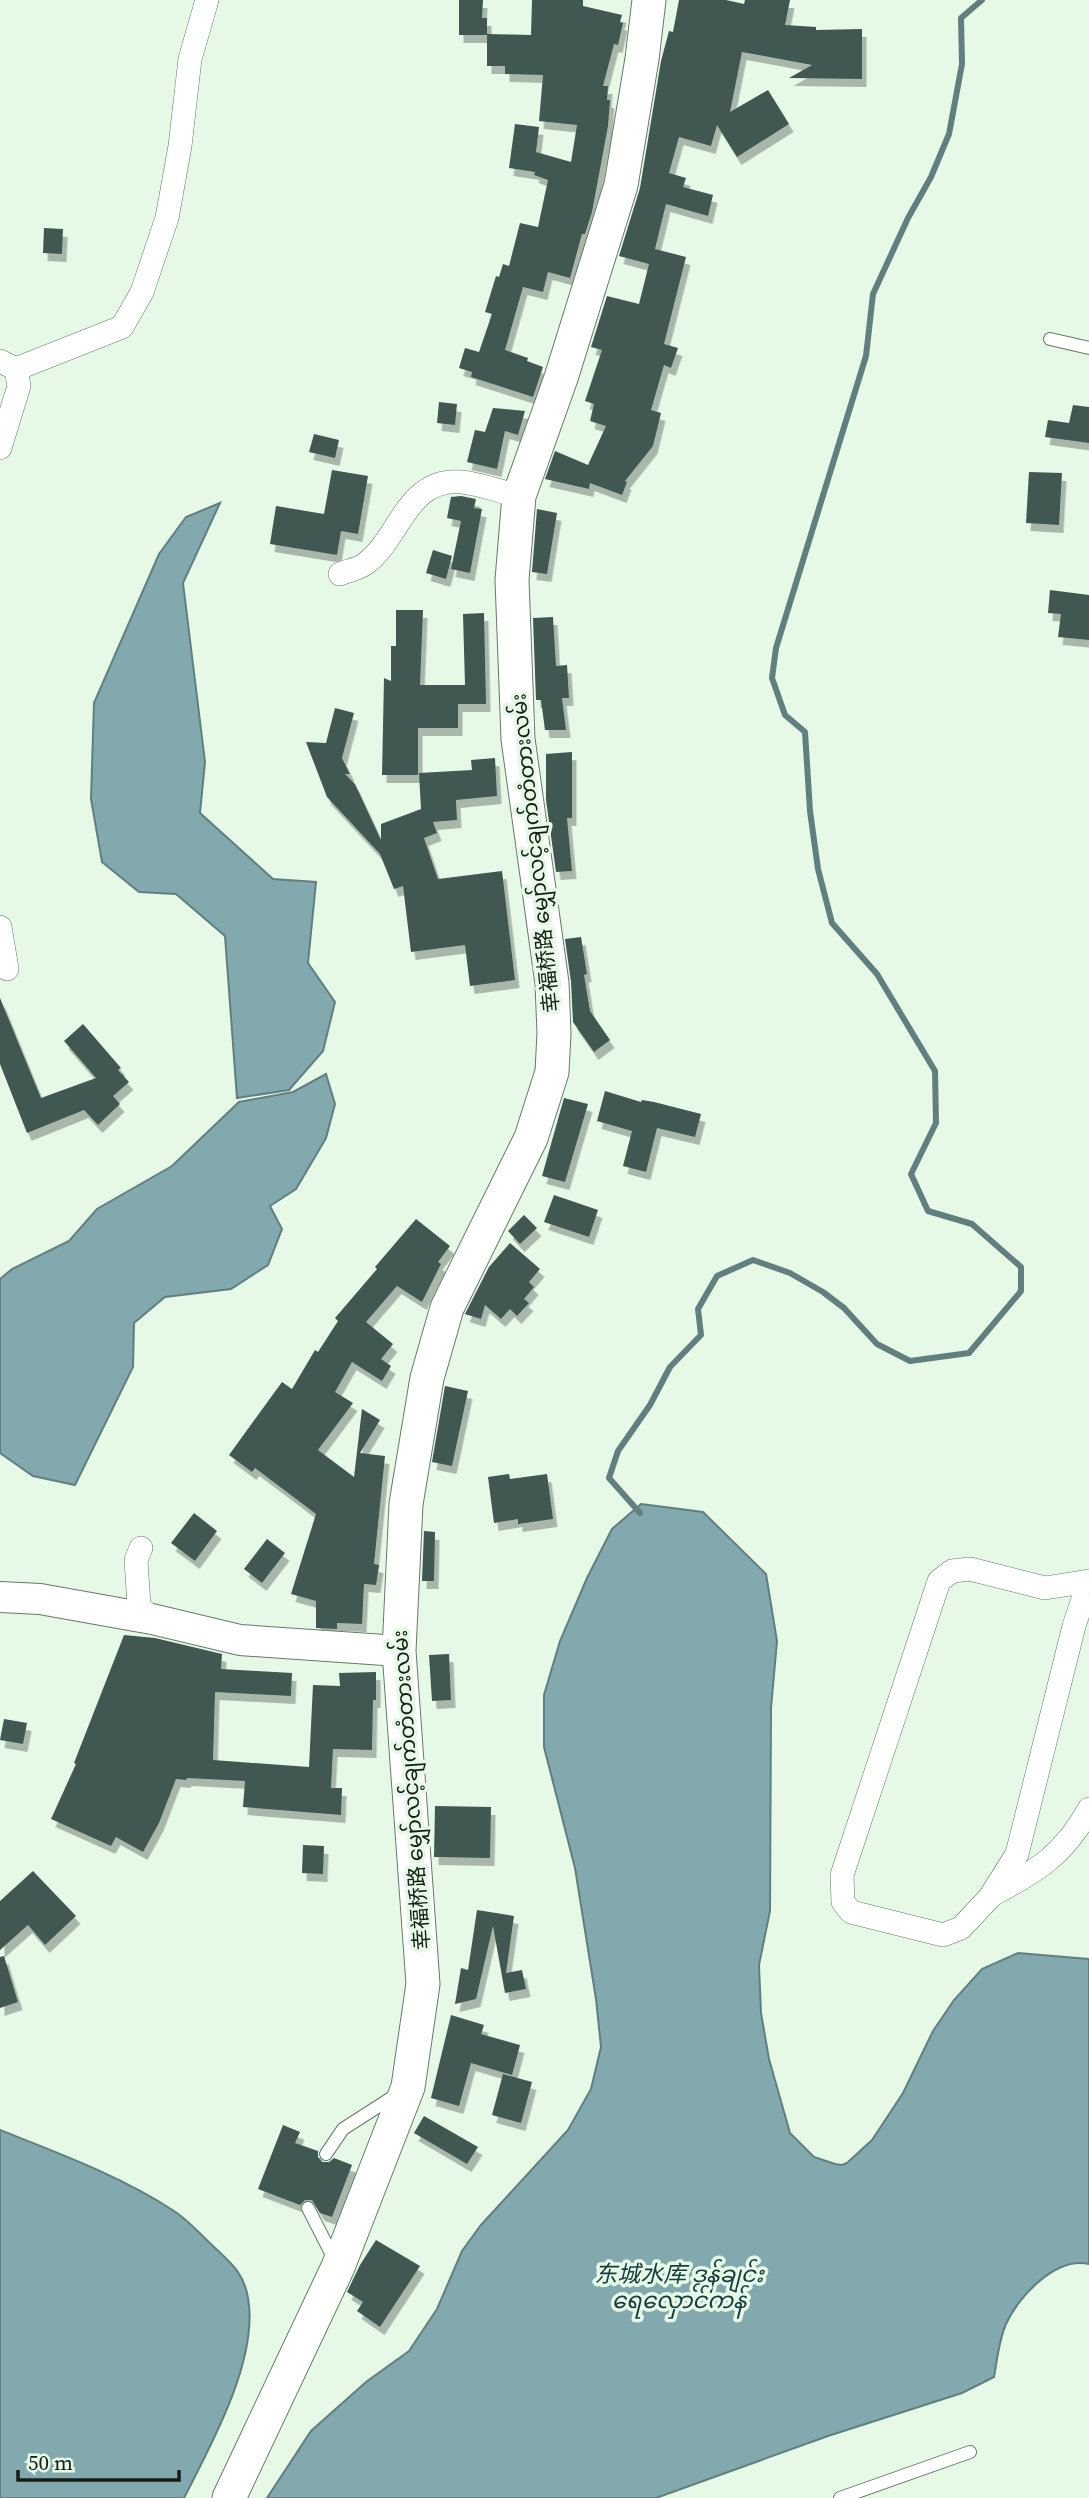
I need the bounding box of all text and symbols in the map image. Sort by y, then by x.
street label: 幸福桥路 မျှော်လင့်ချက်တံတားလမ်း [502,692,570,1014]
street label: 幸福桥路 မျှော်လင့်ချက်တံတားလမ်း [384,1629,440,1951]
water label: 东城水库 ဒွန်ချင်း ရေလှောင်ကန် [594,2258,766,2319]
scale bar [18,2438,178,2482]
text: 50 m [28,2448,73,2477]

